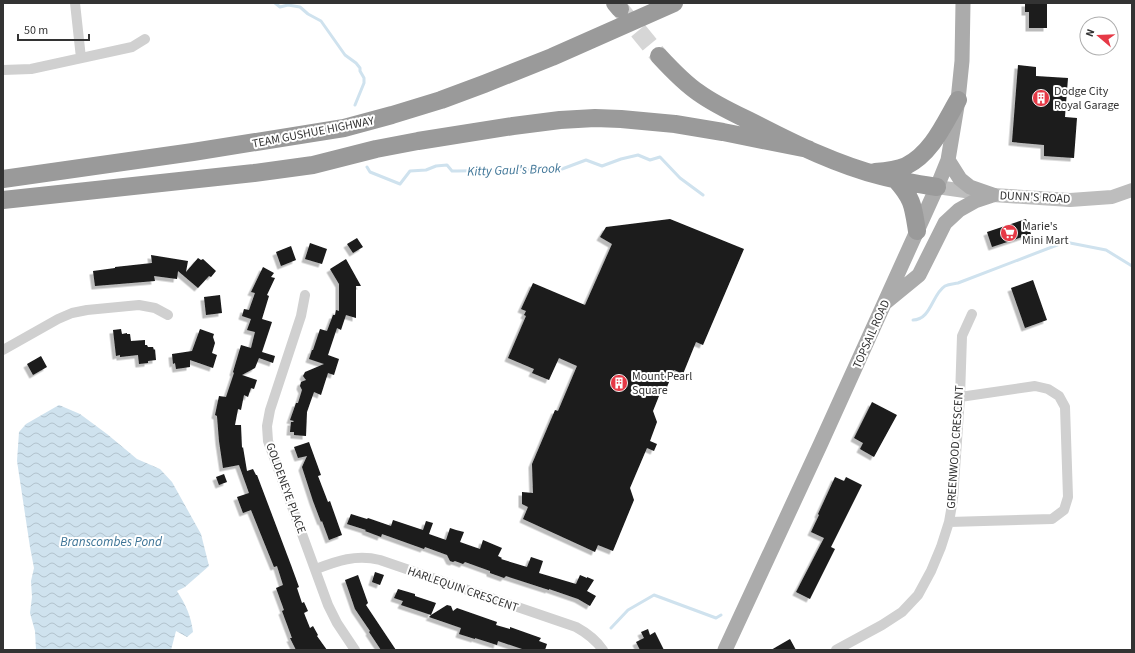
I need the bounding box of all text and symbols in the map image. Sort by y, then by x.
scale bar [18,16,89,42]
north arrow [1079,16,1119,56]
text: 50 m [24,22,48,39]
text: N [1082,27,1098,39]
place label: Dodge City Royal Garage [1054,83,1119,114]
building icon: Dodge City Royal Garage [1031,88,1051,108]
street label: TEAM GUSHUE HIGHWAY [251,112,376,153]
water label: Kitty Gaul's Brook [467,159,562,181]
street label: DUNN'S ROAD [999,187,1071,208]
place label: Marie's Mini Mart [1022,218,1069,249]
supermarket icon: Marie's Mini Mart [999,223,1019,243]
street label: TOPSAIL ROAD [849,297,894,371]
place label: Mount Pearl Square [632,368,692,399]
building icon: Mount Pearl Square [609,373,629,393]
street label: GREENWOOD CRESCENT [943,384,968,509]
street label: GOLDENEYE PLACE [261,440,310,536]
water label: Branscombes Pond [60,533,163,551]
street label: HARLEQUIN CRESCENT [405,563,521,617]

